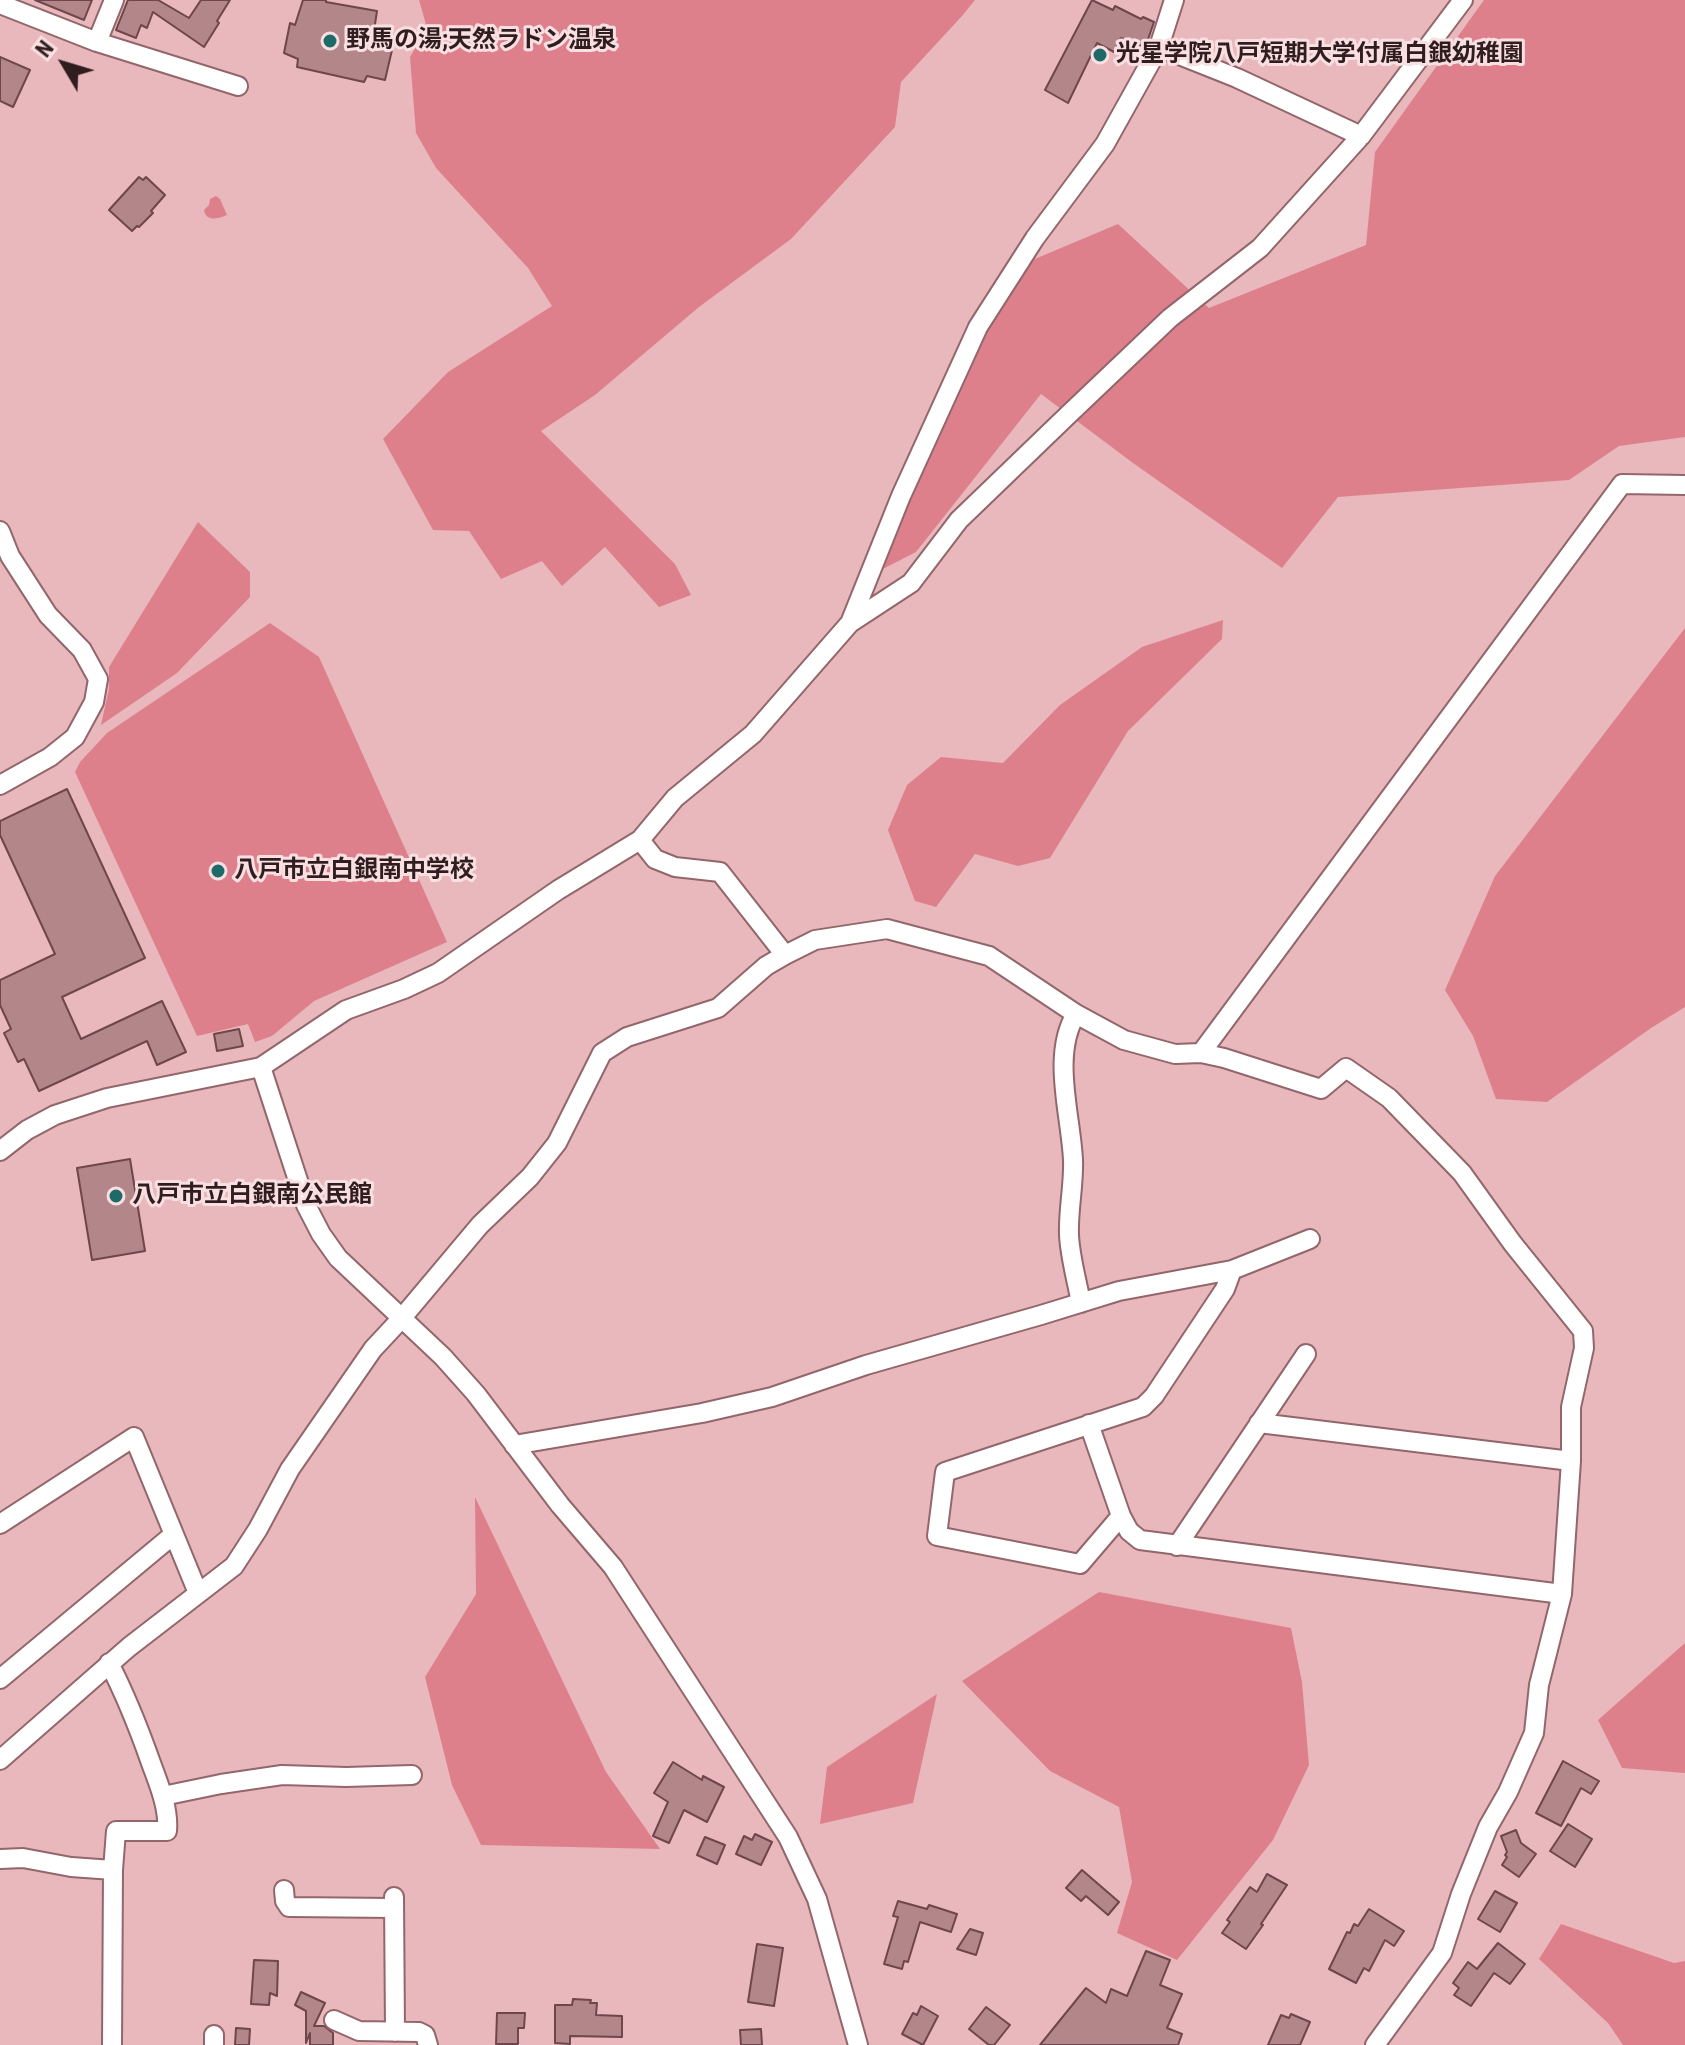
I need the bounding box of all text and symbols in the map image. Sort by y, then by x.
north arrow [24,24,104,104]
place label: 野馬の湯;天然ラドン温泉 [346,27,616,55]
marker: 野馬の湯;天然ラドン温泉 [321,32,339,50]
text: N [31,36,59,62]
place label: 光星学院八戸短期大学付属白銀幼稚園 [1116,41,1524,69]
marker: 光星学院八戸短期大学付属白銀幼稚園 [1091,46,1109,64]
place label: 八戸市立白銀南中学校 [234,857,474,885]
marker: 八戸市立白銀南中学校 [209,862,227,880]
place label: 八戸市立白銀南公民館 [132,1182,372,1210]
marker: 八戸市立白銀南公民館 [107,1187,125,1205]

